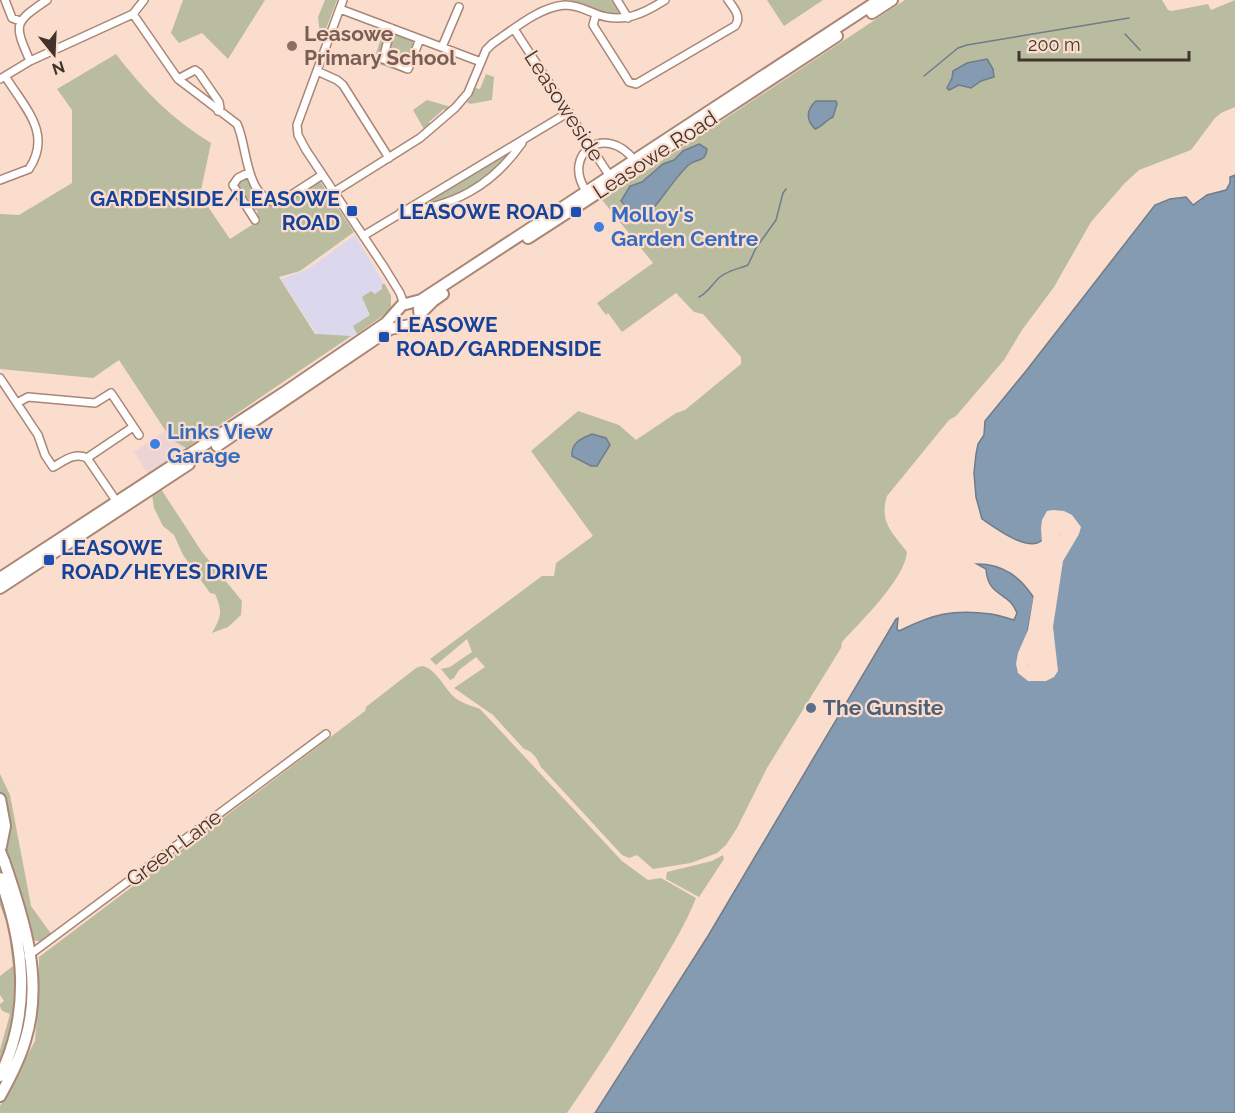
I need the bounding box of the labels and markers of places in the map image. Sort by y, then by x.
place label: Leasowe Primary School [304,21,456,70]
marker: Leasowe Primary School [285,39,299,53]
place label: GARDENSIDE/LEASOWE ROAD [90,186,340,235]
place label: LEASOWE ROAD [399,199,564,224]
place label: Molloy's Garden Centre [611,202,759,251]
marker: GARDENSIDE/LEASOWE ROAD [345,204,359,218]
marker: LEASOWE ROAD [569,205,583,219]
marker: Molloy's Garden Centre [592,220,606,234]
place label: LEASOWE ROAD/GARDENSIDE [396,312,601,361]
marker: LEASOWE ROAD/GARDENSIDE [377,330,391,344]
place label: Links View Garage [167,419,273,468]
marker: Links View Garage [148,437,162,451]
place label: LEASOWE ROAD/HEYES DRIVE [61,535,268,584]
marker: LEASOWE ROAD/HEYES DRIVE [42,553,56,567]
place label: The Gunsite [823,695,944,720]
marker: The Gunsite [804,701,818,715]

